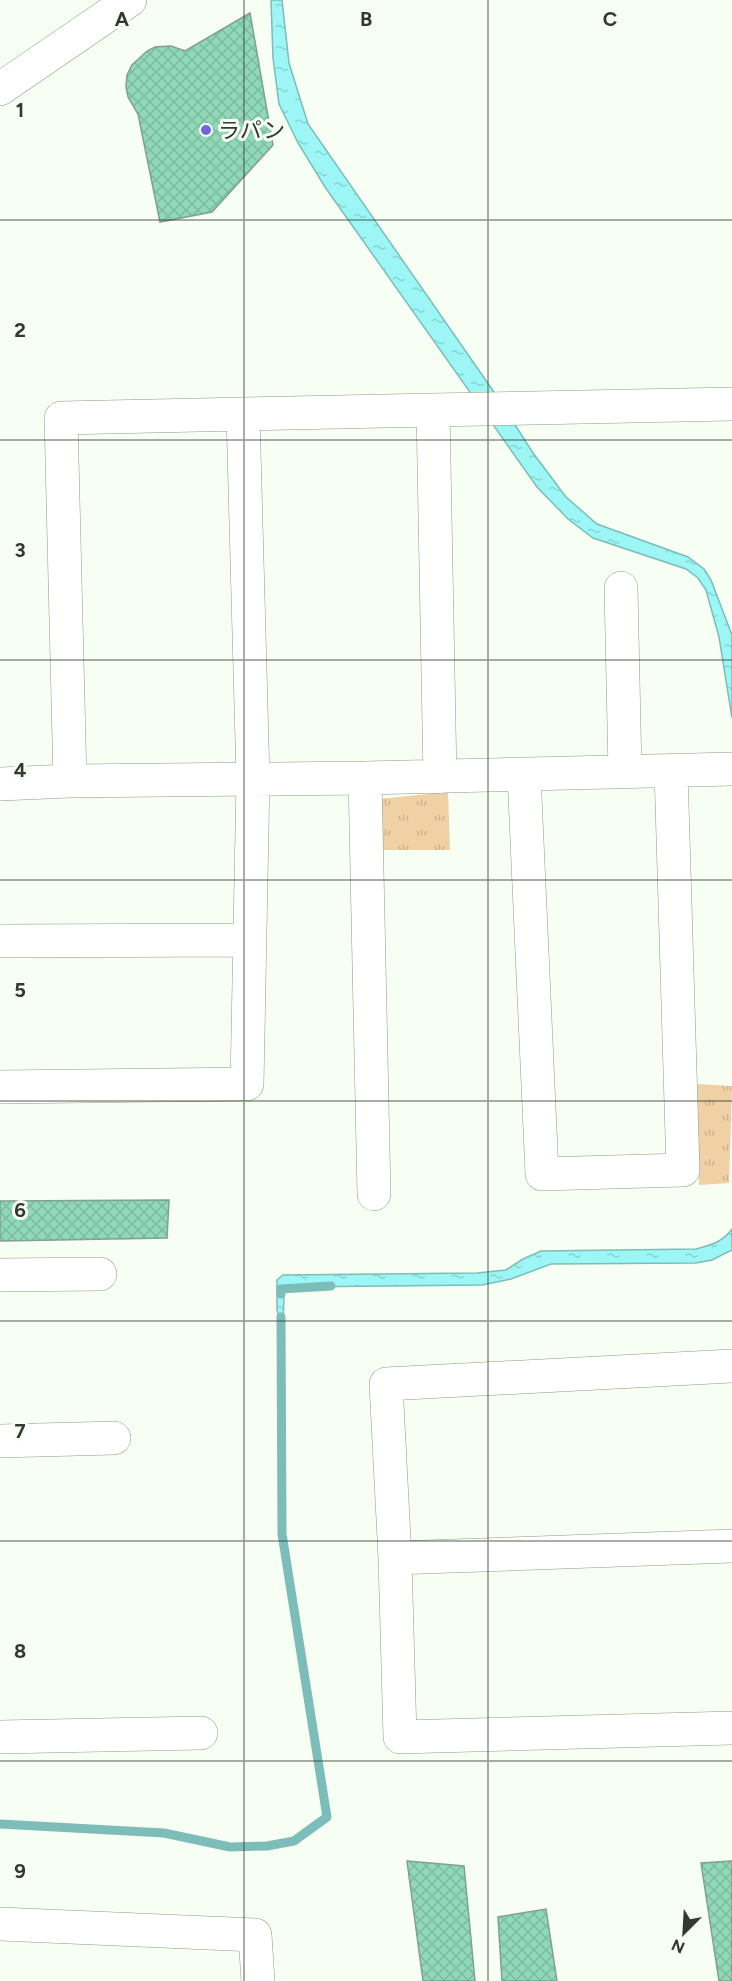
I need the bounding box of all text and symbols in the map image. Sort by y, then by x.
text: A [115,7,130,31]
text: B [360,7,372,31]
text: C [603,7,617,31]
text: 1 [16,98,24,122]
place label: ラパン [218,117,285,144]
marker: ラパン [199,123,213,137]
text: 2 [14,318,26,342]
text: 3 [14,538,26,562]
text: 4 [14,758,27,782]
text: 5 [14,978,26,1002]
text: 6 [14,1198,26,1222]
text: 7 [14,1419,26,1443]
text: 8 [14,1639,26,1663]
text: 9 [14,1859,26,1883]
north arrow [654,1903,714,1963]
text: N [669,1935,688,1957]

